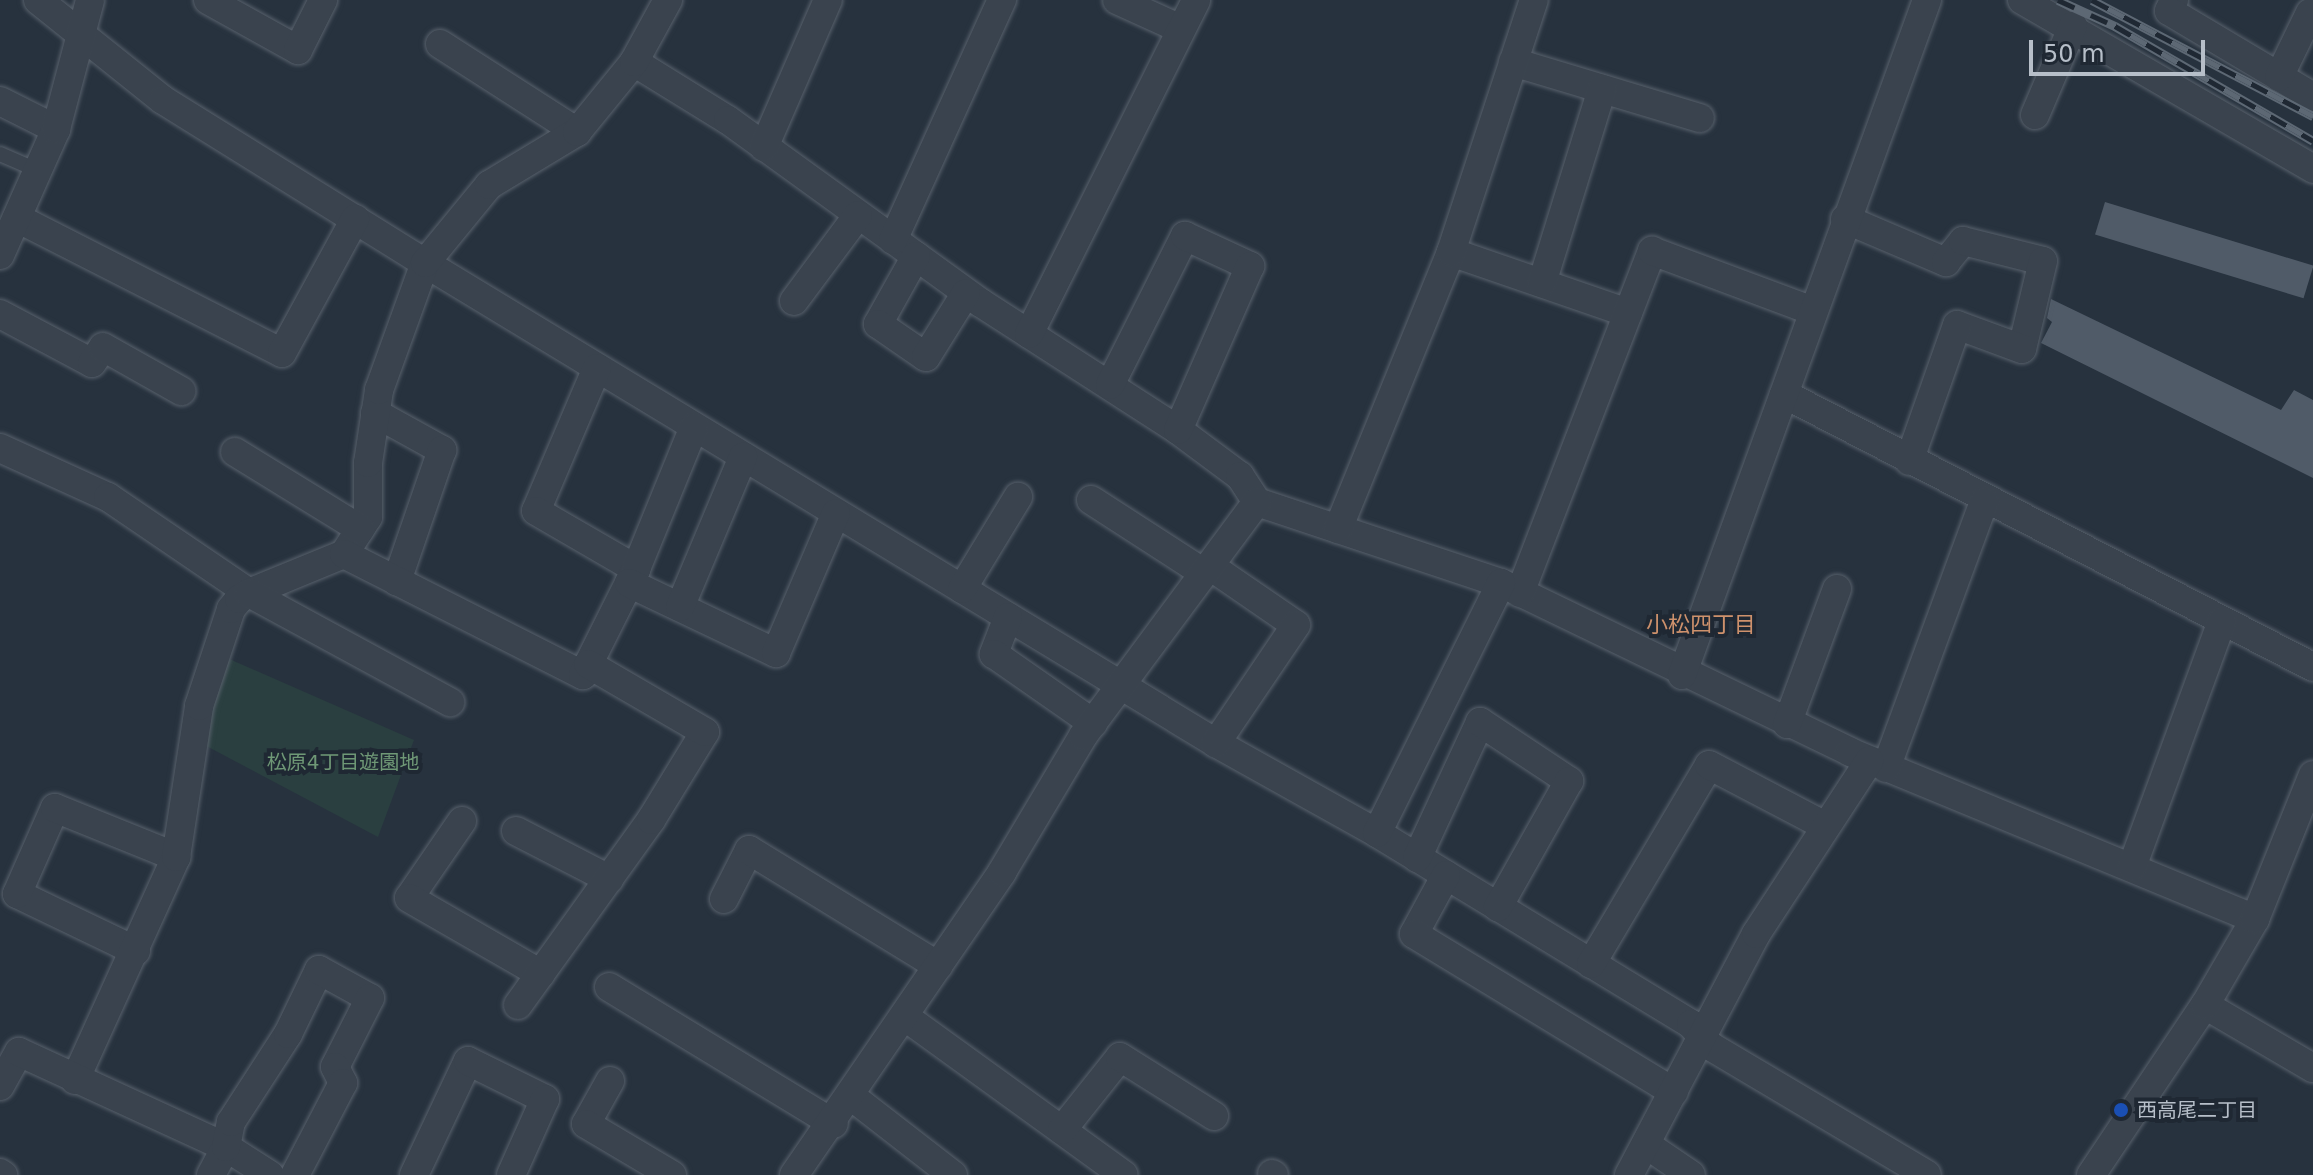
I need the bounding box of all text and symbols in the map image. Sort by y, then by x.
scale bar [2033,24,2209,74]
text: 50 m [2043,40,2105,68]
district label: 小松四丁目 [1646,612,1756,638]
park label: 松原4丁目遊園地 [267,750,419,774]
place label: 西高尾二丁目 [2137,1098,2257,1122]
marker: 西高尾二丁目 [2112,1101,2130,1119]

